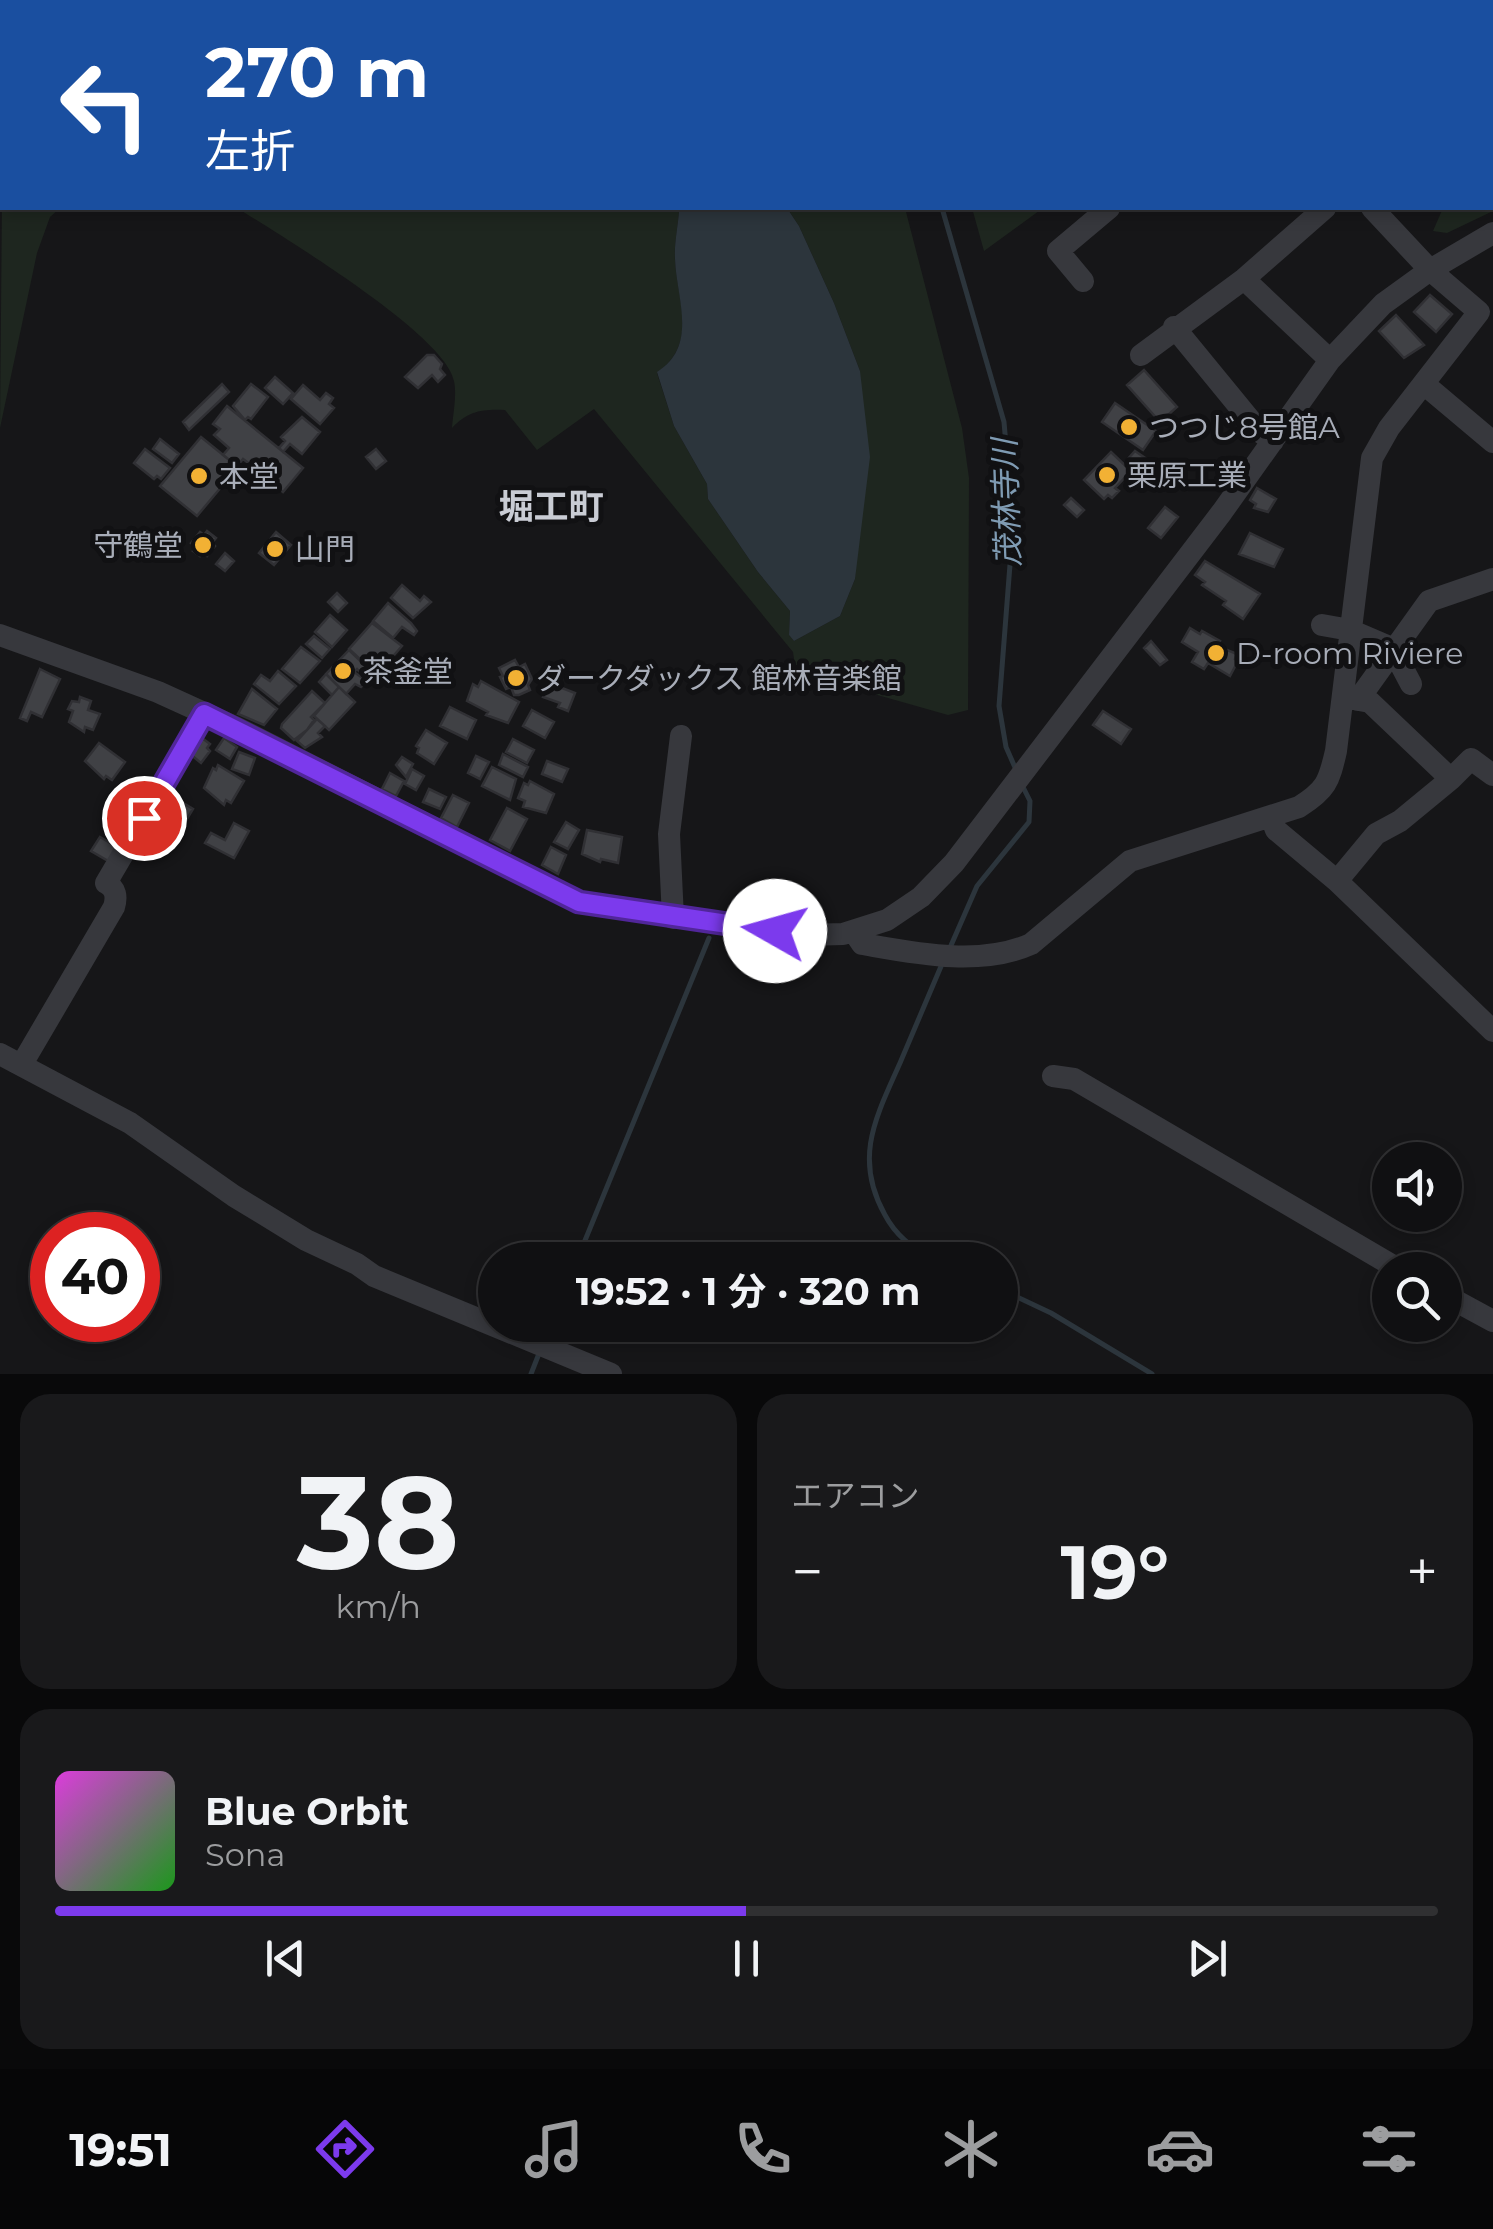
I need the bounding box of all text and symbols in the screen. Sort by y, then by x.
text: 270 m [205,29,429,115]
icon: left [40,40,170,170]
text: 左折 [205,123,295,178]
place label: つつじ8号館A [1149,409,1340,446]
marker: つつじ8号館A [1118,416,1140,438]
water label: 茂林寺川 [984,435,1028,568]
place label: 栗原工業 [1127,457,1247,494]
place label: 本堂 [219,458,279,495]
marker: 栗原工業 [1096,464,1118,486]
marker: 本堂 [188,465,210,487]
district label: 堀工町 [498,485,604,528]
place label: 守鶴堂 [93,527,183,564]
place label: 山門 [295,531,355,568]
marker: 守鶴堂 [192,534,214,556]
marker: 山門 [264,538,286,560]
place label: D-room Riviere [1236,635,1463,672]
marker: D-room Riviere [1205,642,1227,664]
place label: 茶釜堂 [363,653,453,690]
marker: 茶釜堂 [332,660,354,682]
place label: ダークダックス 館林音楽館 [536,660,902,697]
marker: ダークダックス 館林音楽館 [505,667,527,689]
pin [102,776,187,861]
icon: arrive [117,791,172,846]
position arrow [723,879,827,983]
map controls [1372,1142,1462,1342]
button: sound [1372,1142,1462,1232]
speed limit sign: 40 [30,1212,160,1342]
button: search [1372,1252,1462,1342]
text: 19:52 · 1 分 · 320 m [576,1268,920,1315]
text: 38 [297,1442,460,1601]
text: エアコン [792,1476,920,1515]
text: 19° [1060,1526,1169,1618]
text: − [792,1538,823,1605]
text: + [1406,1538,1438,1605]
text: km/h [336,1587,421,1626]
text: Blue Orbit [205,1788,409,1835]
text: Sona [205,1835,285,1874]
icon: previous [258,1931,313,1986]
icon: pause [719,1931,774,1986]
icon: next [1180,1931,1235,1986]
icon: directions [310,2114,380,2184]
icon: music [519,2114,589,2184]
icon: phone [728,2114,798,2184]
icon: climate [936,2114,1006,2184]
icon: car [1145,2114,1215,2184]
icon: filters [1354,2114,1424,2184]
text: 19:51 [69,2122,172,2177]

